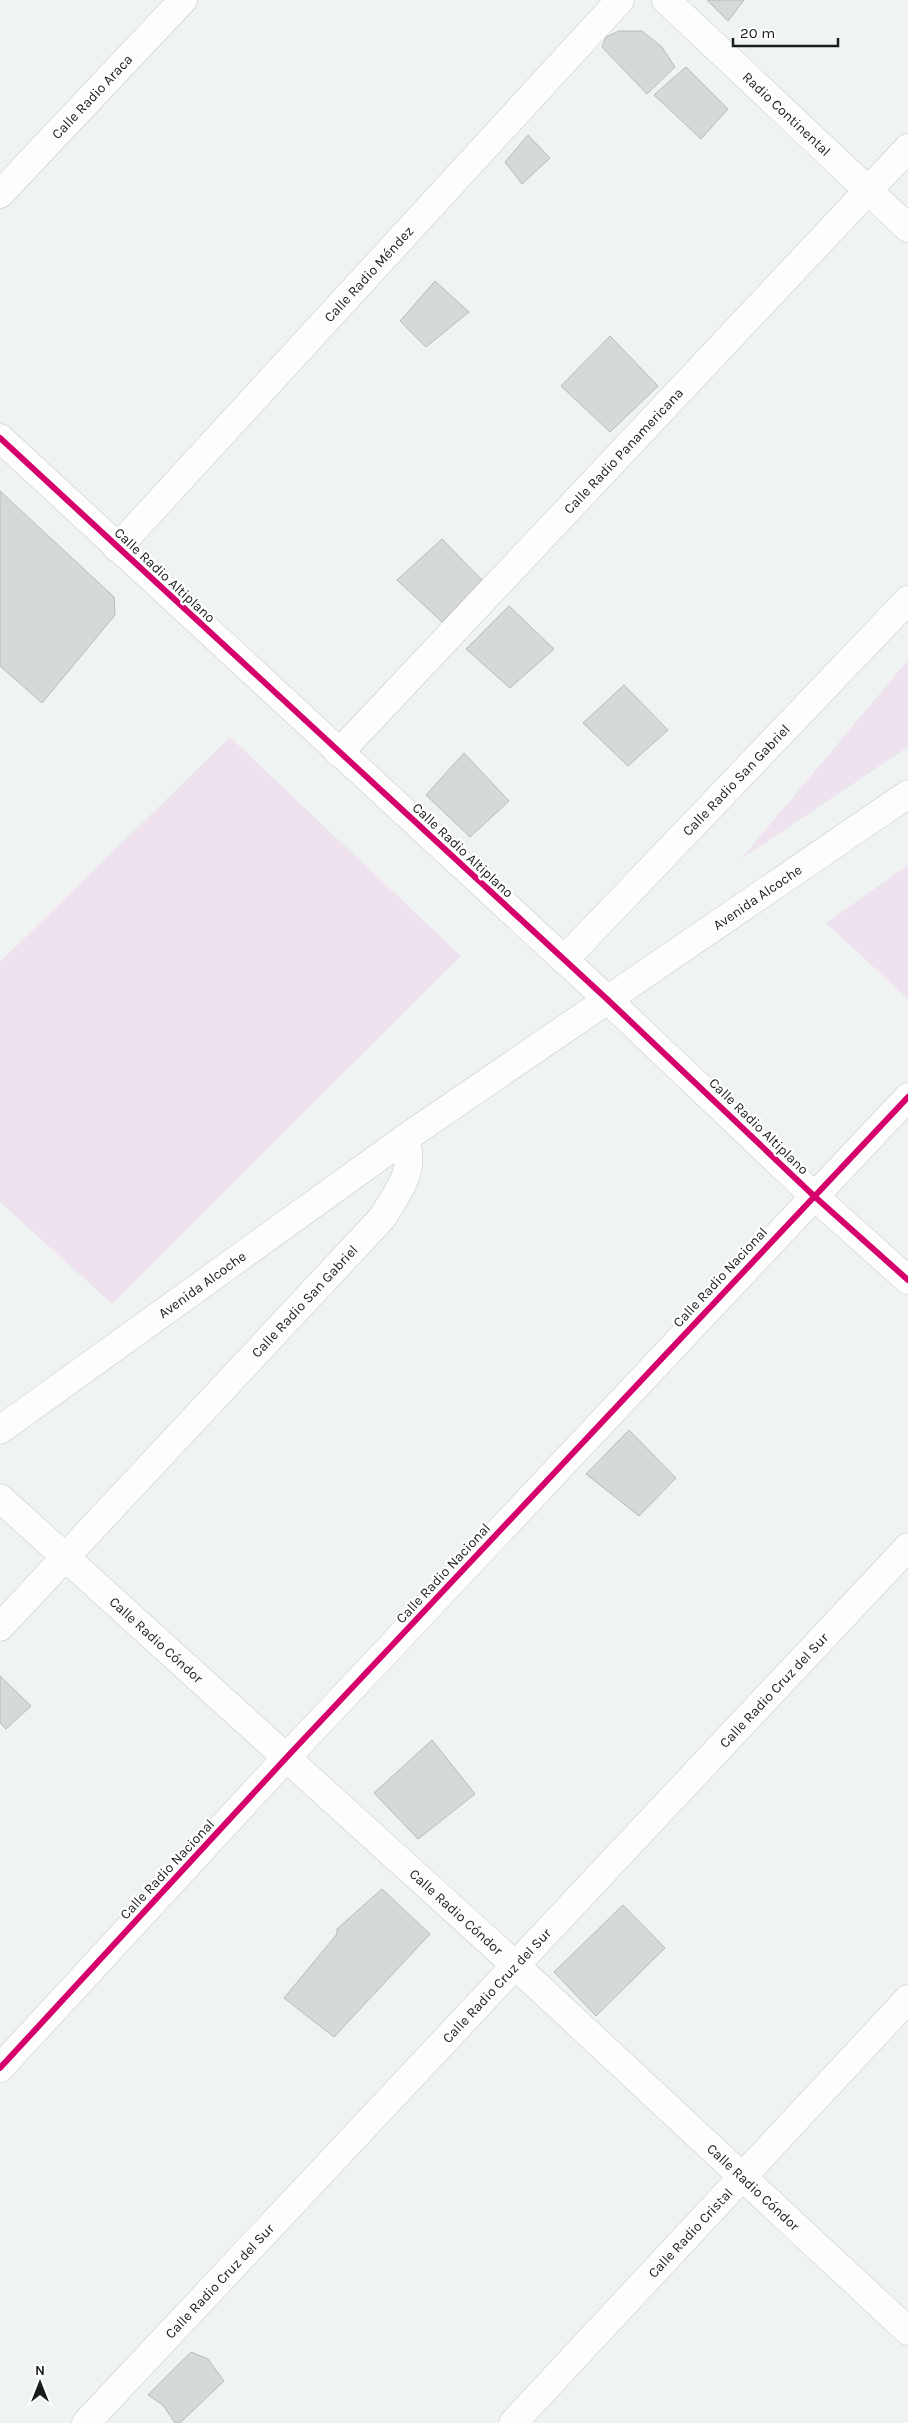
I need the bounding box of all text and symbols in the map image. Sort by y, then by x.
scale bar [733,15,838,47]
text: 20 m [740,24,775,42]
street label: Calle Radio Araca [48,51,136,143]
street label: Radio Continental [739,69,834,160]
street label: Calle Radio Méndez [321,223,417,326]
street label: Calle Radio Panamericana [560,384,687,518]
street label: Calle Radio Altiplano [111,524,219,626]
street label: Calle Radio San Gabriel [679,721,794,840]
street label: Calle Radio Altiplano [409,799,517,901]
street label: Avenida Alcoche [710,861,805,934]
street label: Calle Radio Altiplano [705,1075,812,1178]
street label: Calle Radio Nacional [670,1224,771,1331]
street label: Calle Radio San Gabriel [248,1242,361,1361]
street label: Avenida Alcoche [155,1248,249,1322]
street label: Calle Radio Nacional [393,1520,494,1627]
street label: Calle Radio Cóndor [106,1593,207,1687]
street label: Calle Radio Cruz del Sur [716,1629,833,1751]
street label: Calle Radio Nacional [117,1816,218,1923]
street label: Calle Radio Cóndor [406,1866,507,1959]
street label: Calle Radio Cruz del Sur [439,1924,556,2047]
street label: Calle Radio Cóndor [703,2140,804,2235]
street label: Calle Radio Cristal [645,2185,737,2282]
street label: Calle Radio Cruz del Sur [162,2219,278,2342]
north arrow [15,2358,65,2408]
text: N [35,2362,45,2379]

